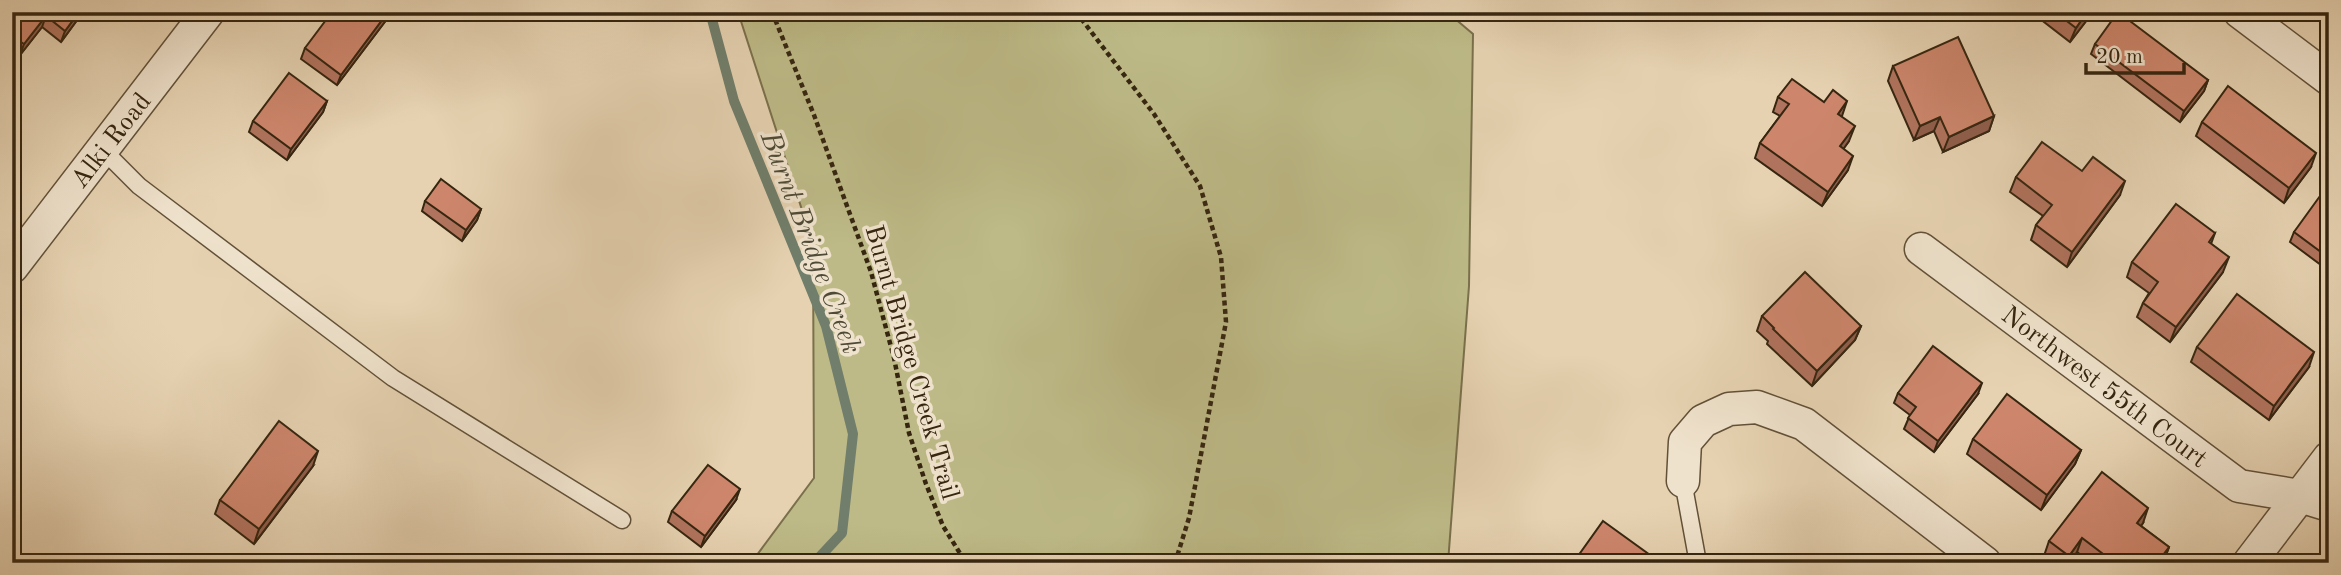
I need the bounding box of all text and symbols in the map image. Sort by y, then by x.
scale bar [2086,32,2184,76]
text: 20 m [2096,47,2143,68]
street label: Alki Road [67,89,156,194]
water label: Burnt Bridge Creek [753,127,865,358]
street label: Burnt Bridge Creek Trail [859,222,963,503]
street label: Northwest 55th Court [1996,302,2211,473]

